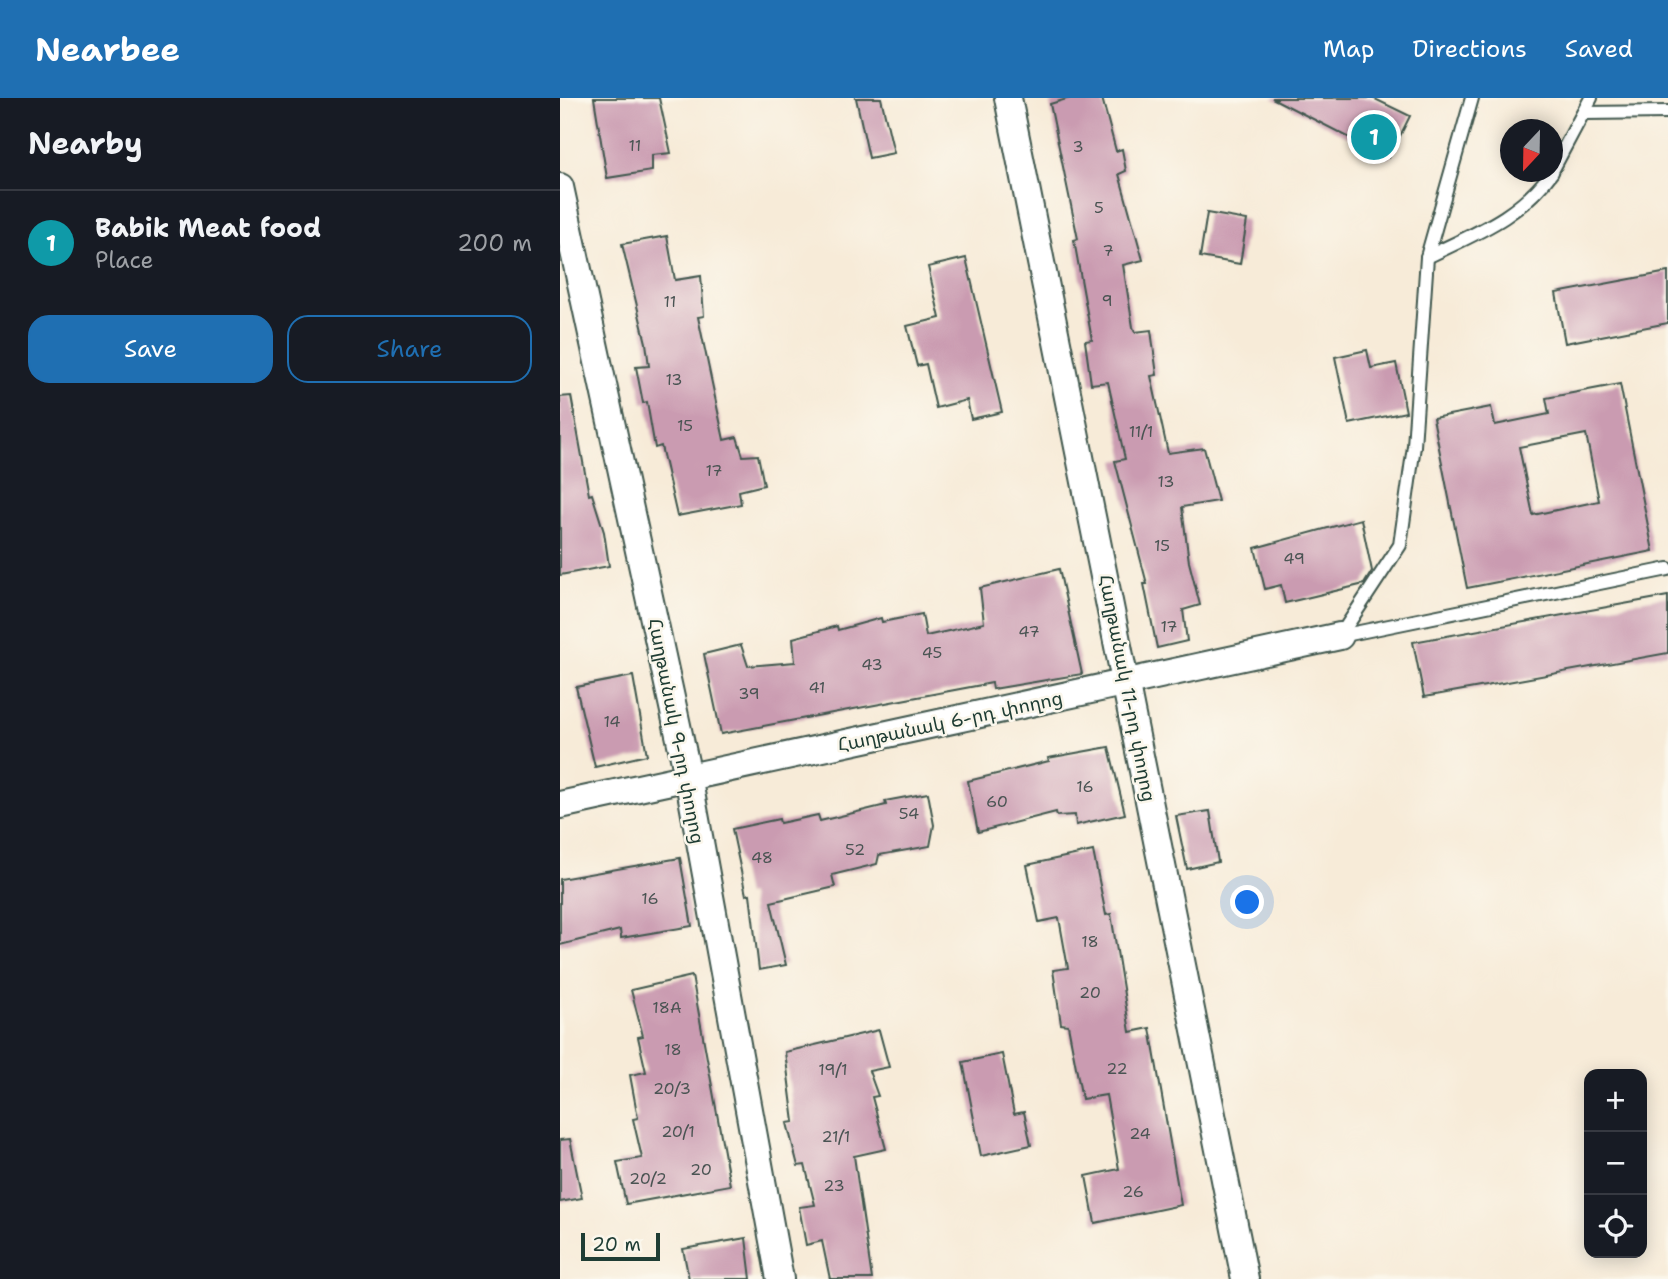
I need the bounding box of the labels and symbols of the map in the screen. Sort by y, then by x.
pin: 1 [1351,111,1397,163]
north arrow [1500,119,1563,182]
house number: 11 [629,135,641,156]
house number: 3 [1072,136,1084,157]
house number: 5 [1094,197,1104,218]
house number: 7 [1102,240,1114,261]
house number: 9 [1101,290,1113,311]
house number: 11 [664,291,676,312]
house number: 13 [665,369,683,390]
house number: 15 [677,415,693,436]
house number: 11/1 [1129,421,1153,442]
house number: 17 [705,460,723,481]
house number: 13 [1157,471,1175,492]
house number: 15 [1154,535,1170,556]
house number: 49 [1283,548,1305,569]
street label: Հաղթանակ 11-րդ փողոց [1093,572,1162,804]
street label: Հաղթանակ 9-րդ փողոց [642,616,711,846]
house number: 17 [1160,616,1178,637]
house number: 47 [1018,621,1040,642]
house number: 45 [922,642,942,663]
house number: 43 [861,654,883,675]
house number: 41 [808,677,826,698]
house number: 39 [738,683,760,704]
street label: Հաղթանակ 6-րդ փողոց [835,685,1065,758]
house number: 14 [603,711,621,732]
house number: 16 [1076,776,1094,797]
house number: 60 [986,791,1008,812]
house number: 54 [899,803,919,824]
house number: 52 [845,839,865,860]
house number: 48 [751,847,773,868]
your location [1230,885,1264,919]
house number: 16 [641,888,659,909]
house number: 18 [1081,931,1099,952]
house number: 20 [1079,982,1101,1003]
house number: 18А [652,997,682,1018]
house number: 18 [664,1039,682,1060]
house number: 22 [1106,1058,1128,1079]
house number: 19/1 [818,1059,848,1080]
house number: 20/3 [653,1078,691,1099]
house number: 20/1 [661,1121,695,1142]
house number: 24 [1129,1123,1151,1144]
house number: 21/1 [822,1126,851,1147]
house number: 20 [690,1159,712,1180]
house number: 20/2 [629,1168,667,1189]
house number: 23 [823,1175,845,1196]
house number: 26 [1122,1181,1144,1202]
scale bar [581,1230,660,1262]

